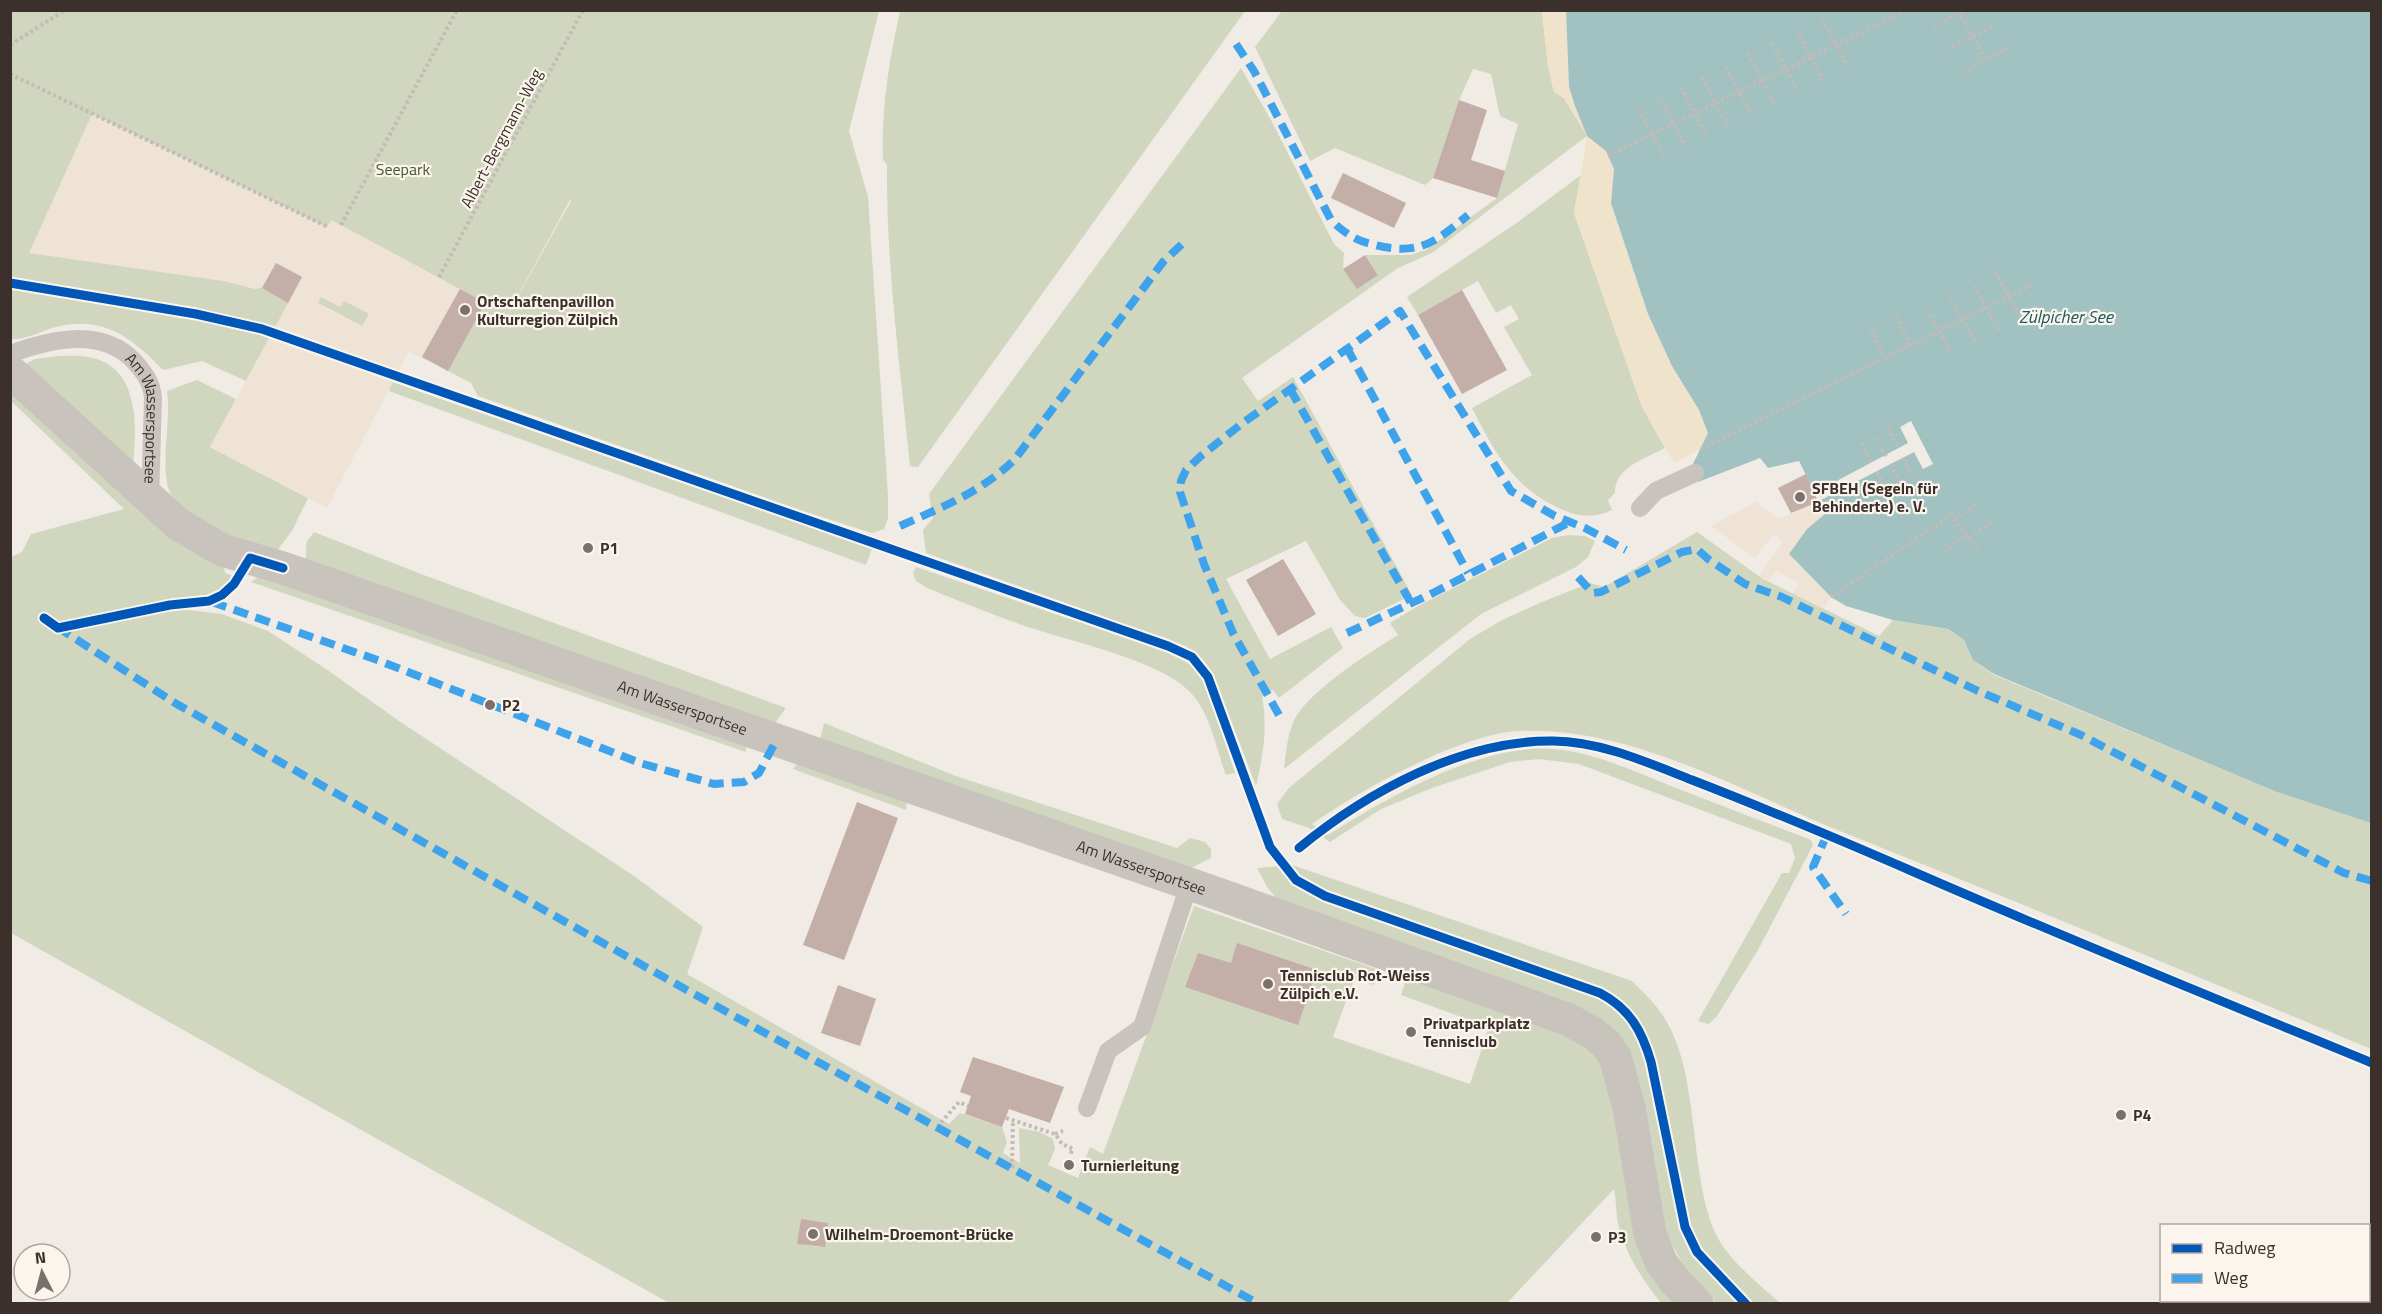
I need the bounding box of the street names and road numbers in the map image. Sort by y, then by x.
street label: Albert-Bergmann-Weg [454,64,548,212]
street label: Am Wassersportsee [120,347,165,484]
street label: Am Wassersportsee [614,674,751,741]
street label: Am Wassersportsee [1073,833,1210,901]

